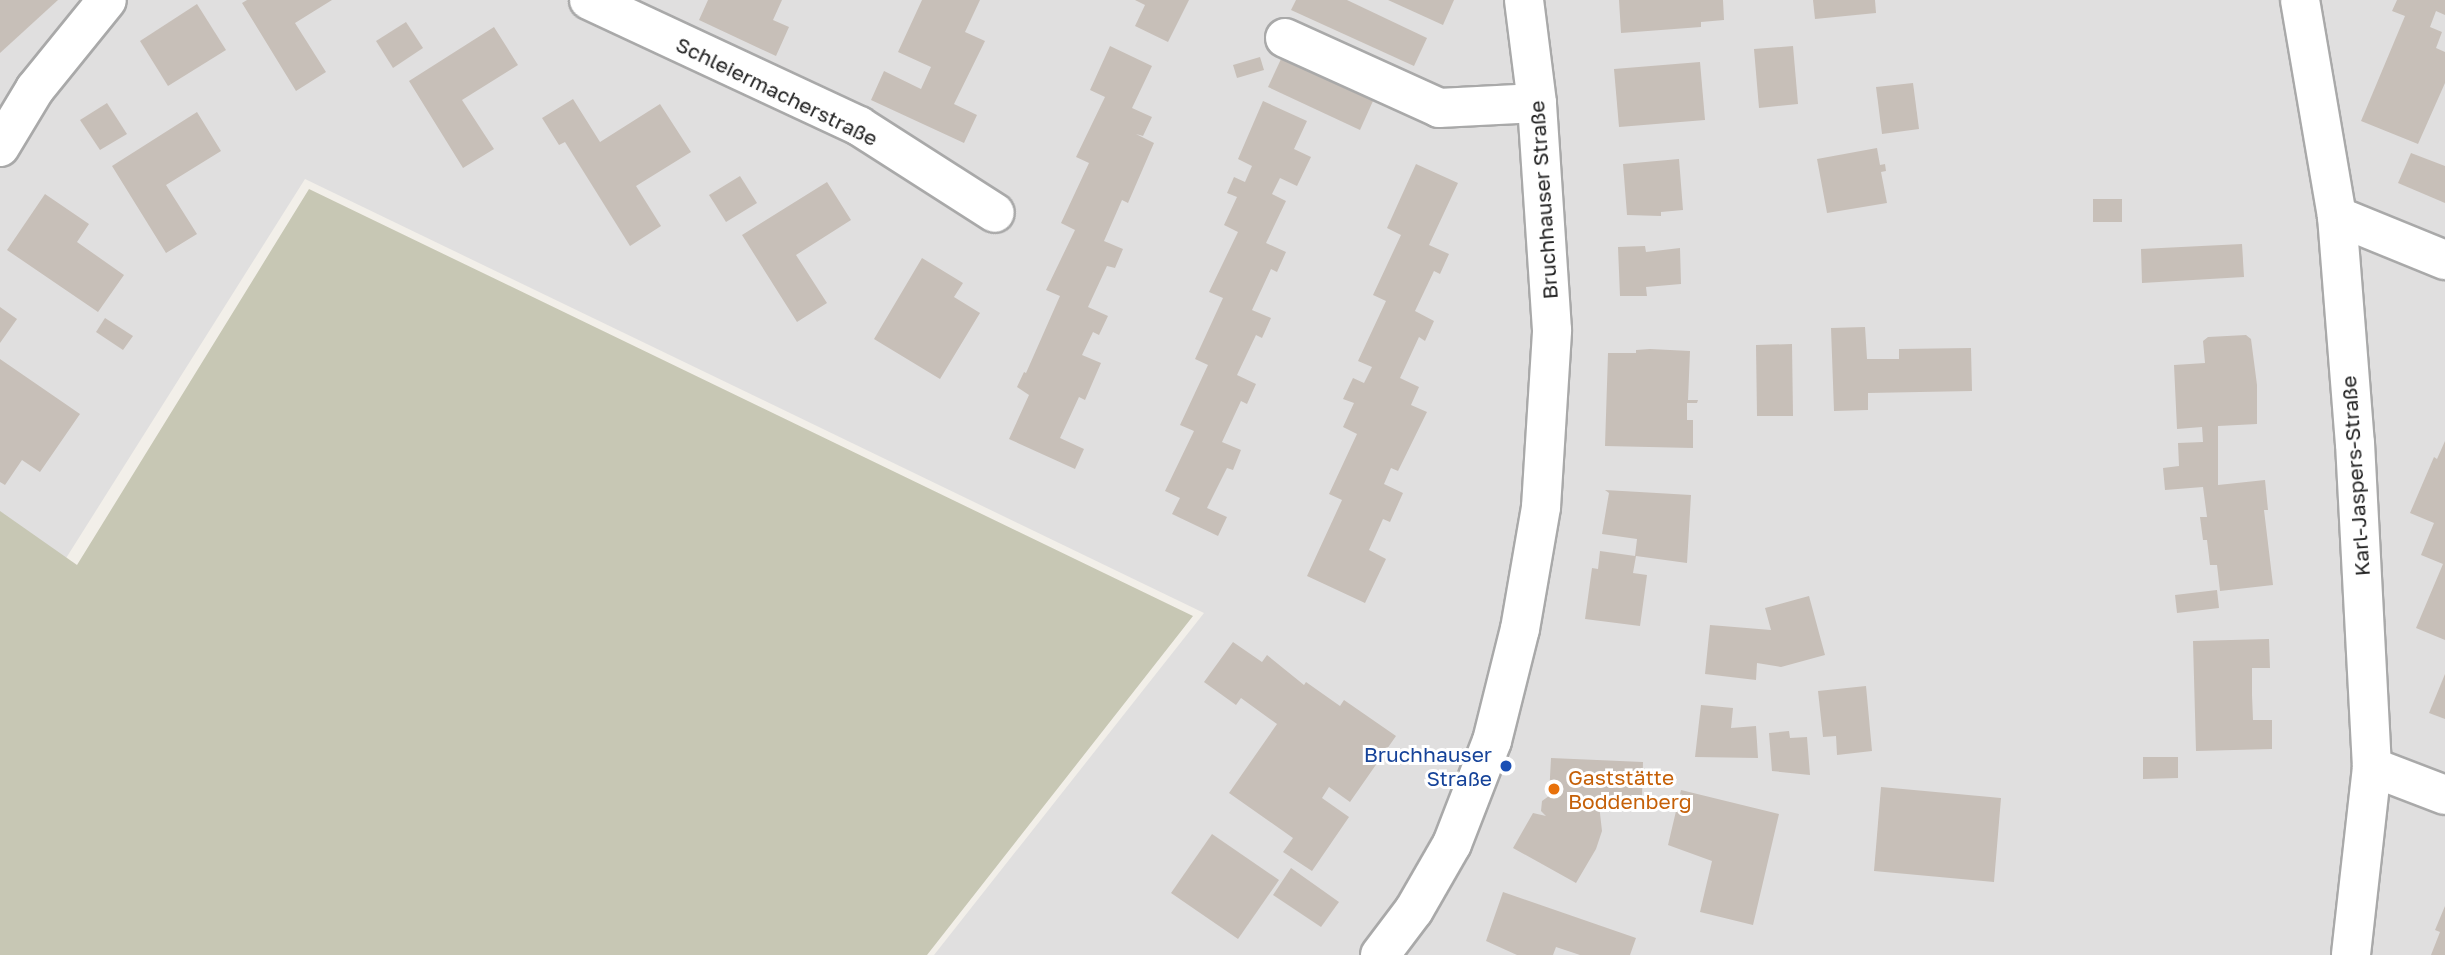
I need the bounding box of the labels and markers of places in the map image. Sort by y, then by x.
place label: Bruchhauser Straße [1364,741,1492,791]
marker: Bruchhauser Straße [1498,758,1514,774]
place label: Gaststätte Boddenberg [1568,764,1692,814]
marker: Gaststätte Boddenberg [1546,781,1562,797]

